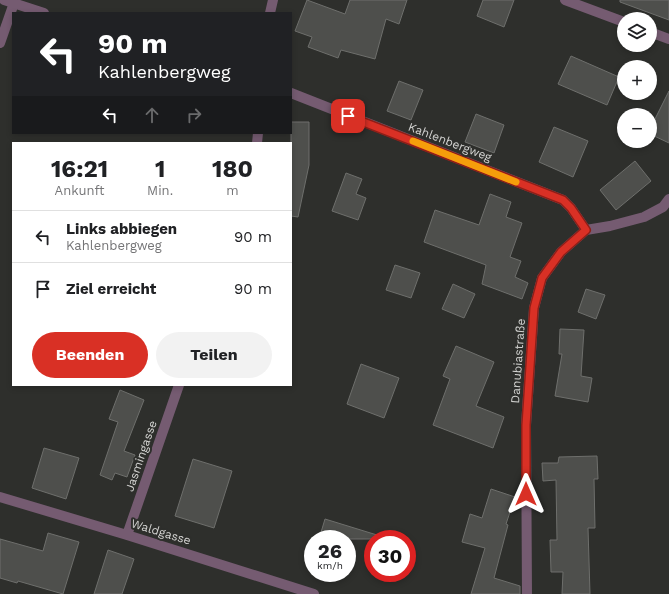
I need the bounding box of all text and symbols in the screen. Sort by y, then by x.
map controls [617,12,657,148]
button: layers [617,12,657,52]
text: 90 m [98,27,168,60]
icon: left [32,28,84,80]
button: + [617,60,657,100]
text: Kahlenbergweg [98,61,231,82]
pin [331,99,365,133]
icon: left [99,104,121,126]
icon: ahead [141,104,163,126]
icon: right [183,104,205,126]
icon: arrive [337,105,359,127]
button: − [617,108,657,148]
street label: Kahlenbergweg [406,120,494,165]
text: 16:21 [51,155,108,183]
text: 1 [155,155,165,183]
text: 180 [212,155,253,183]
text: Ankunft [55,183,104,198]
text: Min. [147,183,173,198]
text: m [226,183,239,198]
text: Links abbiegen [66,220,177,238]
icon: left [32,226,54,248]
text: 90 m [234,228,272,246]
text: Kahlenbergweg [66,238,162,253]
icon: arrive [32,278,54,300]
text: Ziel erreicht [66,280,156,298]
text: 90 m [234,280,272,298]
street label: Danubiastraße [508,318,528,404]
button: Beenden [32,332,148,378]
button: Teilen [156,332,272,378]
street label: Jasmingasse [122,418,160,493]
position arrow [505,473,547,515]
street label: Waldgasse [129,516,193,548]
speed limit sign: 30 [364,530,416,582]
text: 26 [318,539,342,563]
text: km/h [317,560,343,571]

